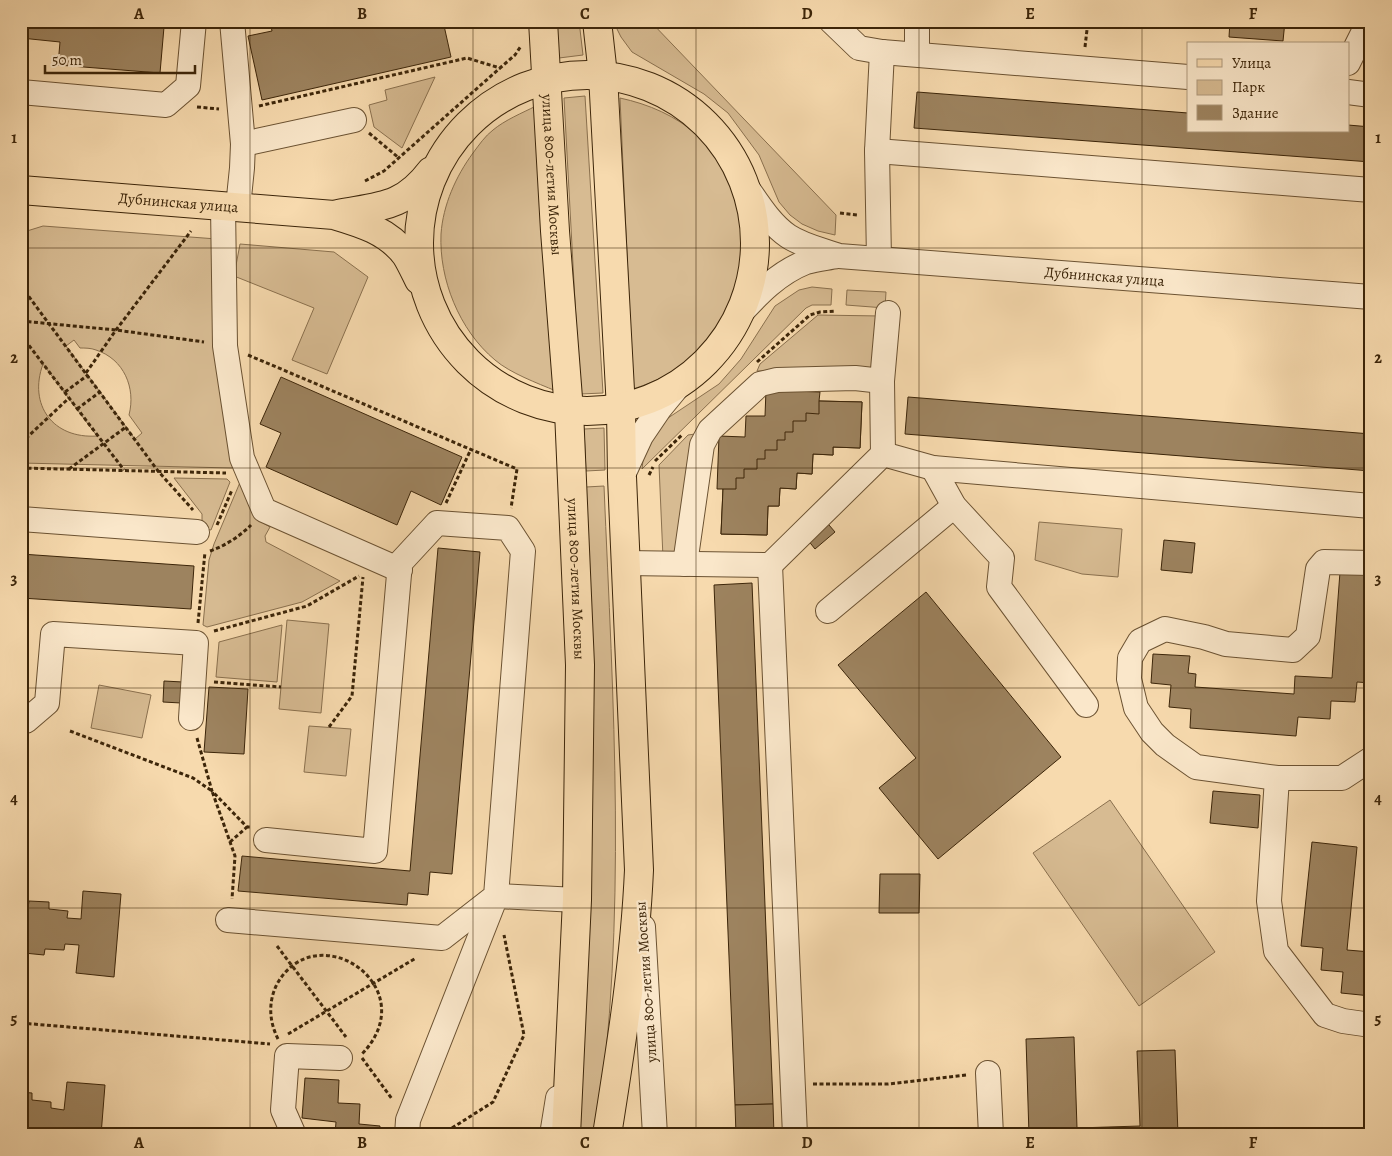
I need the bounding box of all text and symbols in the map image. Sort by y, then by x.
text: A [133,3,145,25]
text: B [357,3,367,25]
text: C [580,3,590,25]
text: D [801,3,813,25]
text: E [1025,3,1035,25]
text: F [1249,3,1258,25]
scale bar [45,42,195,74]
legend [1187,42,1350,132]
text: 50 m [52,50,82,70]
text: Улица [1232,53,1271,73]
text: Парк [1232,77,1265,97]
street label: улица 800-летия Москвы [537,92,567,256]
text: Здание [1232,103,1279,123]
text: 1 [11,127,17,149]
text: 1 [1375,127,1381,149]
street label: Дубнинская улица [118,188,239,217]
street label: Дубнинская улица [1044,262,1165,291]
text: 2 [10,347,18,369]
text: 2 [1374,347,1382,369]
street label: улица 800-летия Москвы [563,497,590,660]
text: 3 [11,568,18,590]
text: 3 [1375,568,1382,590]
text: 4 [10,788,18,810]
text: 4 [1374,788,1382,810]
street label: улица 800-летия Москвы [630,901,662,1064]
text: 5 [11,1008,18,1030]
text: 5 [1375,1008,1382,1030]
text: A [133,1132,145,1154]
text: B [357,1132,367,1154]
text: C [580,1132,590,1154]
text: D [801,1132,813,1154]
text: E [1025,1132,1035,1154]
text: F [1249,1132,1258,1154]

